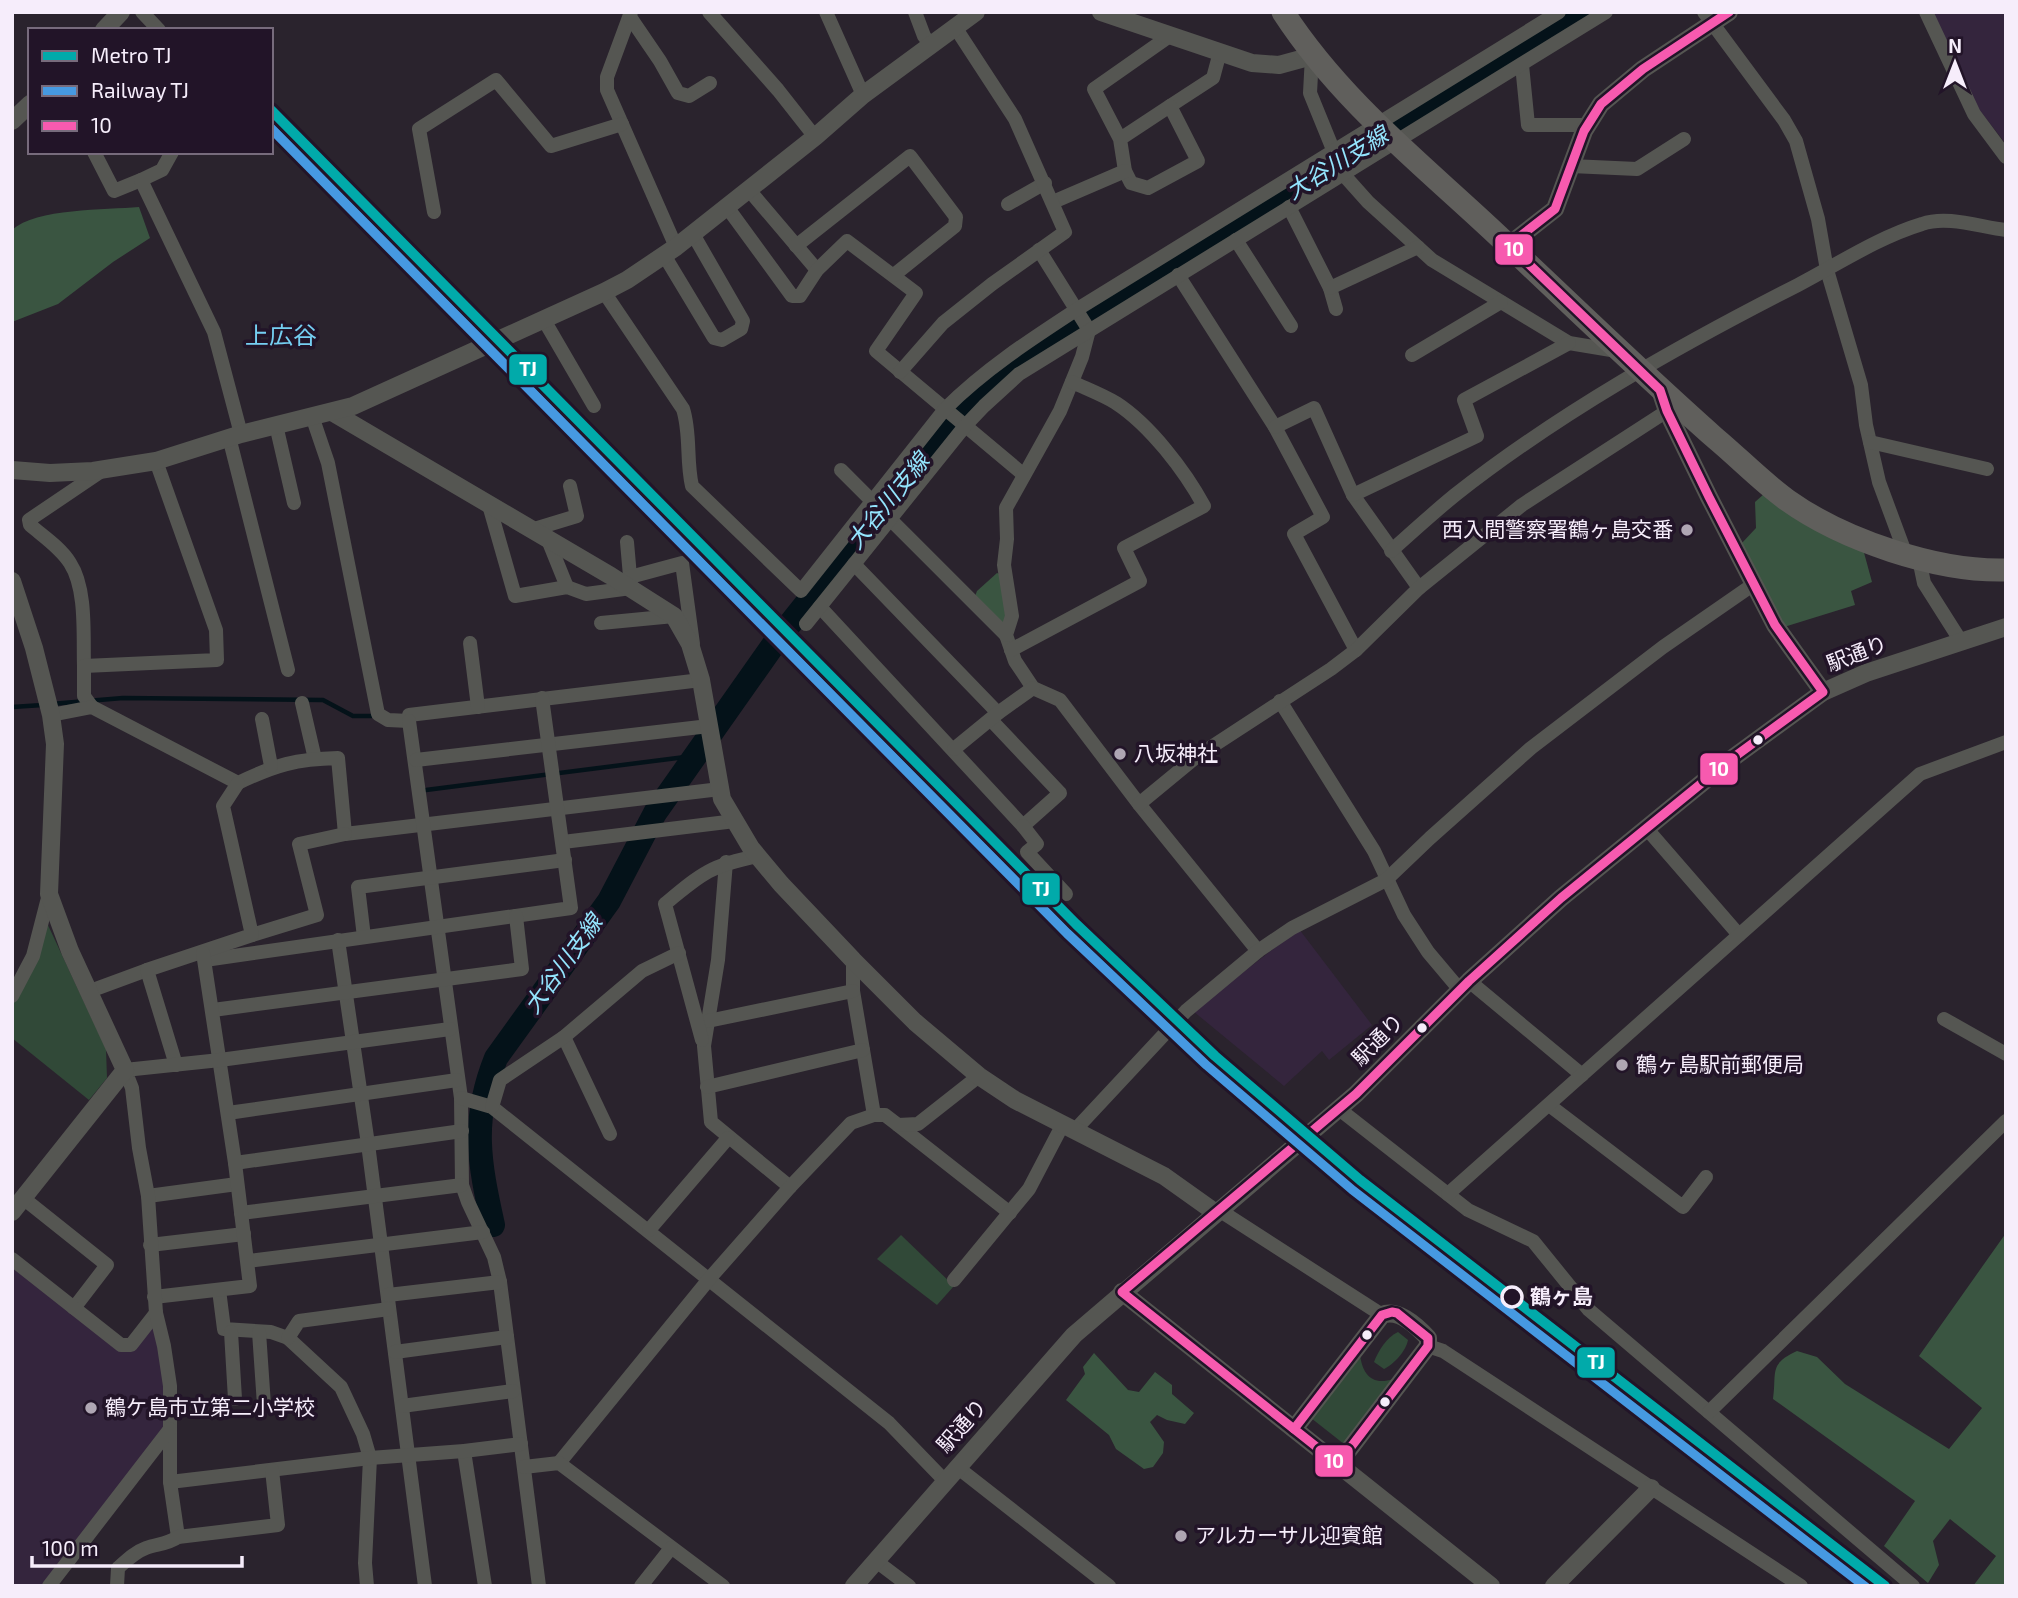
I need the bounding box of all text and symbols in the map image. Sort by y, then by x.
legend [28,28,273,154]
north arrow [1920,28,1990,98]
text: N [1948,34,1962,57]
text: Metro TJ [91,42,172,67]
text: Railway TJ [91,77,189,102]
text: 10 [91,112,112,137]
water label: 大谷川支線 [1280,118,1395,204]
line badge: 10 [1494,233,1534,266]
text: 10 [1504,237,1524,260]
district label: 上広谷 [245,320,317,349]
line badge: TJ [508,353,548,386]
text: TJ [519,357,537,380]
water label: 大谷川支線 [840,445,936,554]
place label: 西入間警察署鶴ヶ島交番 [1442,516,1673,541]
marker: 西入間警察署鶴ヶ島交番 [1679,522,1695,538]
street label: 駅通り [1823,630,1890,676]
unlabelled marker [1751,733,1765,747]
place label: 八坂神社 [1134,740,1218,765]
marker: 八坂神社 [1112,746,1128,762]
line badge: 10 [1699,752,1739,786]
text: 10 [1709,757,1729,780]
line badge: TJ [1021,872,1061,906]
text: TJ [1032,877,1050,900]
water label: 大谷川支線 [517,906,609,1018]
street label: 駅通り [1346,1008,1408,1070]
unlabelled marker [1415,1021,1429,1035]
place label: 鶴ヶ島駅前郵便局 [1636,1051,1804,1076]
marker: 鶴ヶ島駅前郵便局 [1614,1057,1630,1073]
place label: 鶴ヶ島 [1530,1283,1593,1308]
marker: 鶴ヶ島 [1501,1286,1523,1308]
unlabelled marker [1360,1328,1374,1342]
line badge: TJ [1576,1346,1616,1379]
text: TJ [1587,1350,1605,1373]
street label: 駅通り [931,1393,991,1457]
place label: 鶴ケ島市立第二小学校 [105,1394,315,1419]
unlabelled marker [1378,1395,1392,1409]
marker: 鶴ケ島市立第二小学校 [83,1400,99,1416]
line badge: 10 [1314,1444,1354,1478]
text: 10 [1324,1449,1344,1472]
place label: アルカーサル迎賓館 [1195,1522,1383,1547]
scale bar [32,1524,242,1568]
marker: アルカーサル迎賓館 [1173,1528,1189,1544]
text: 100 m [42,1535,99,1560]

